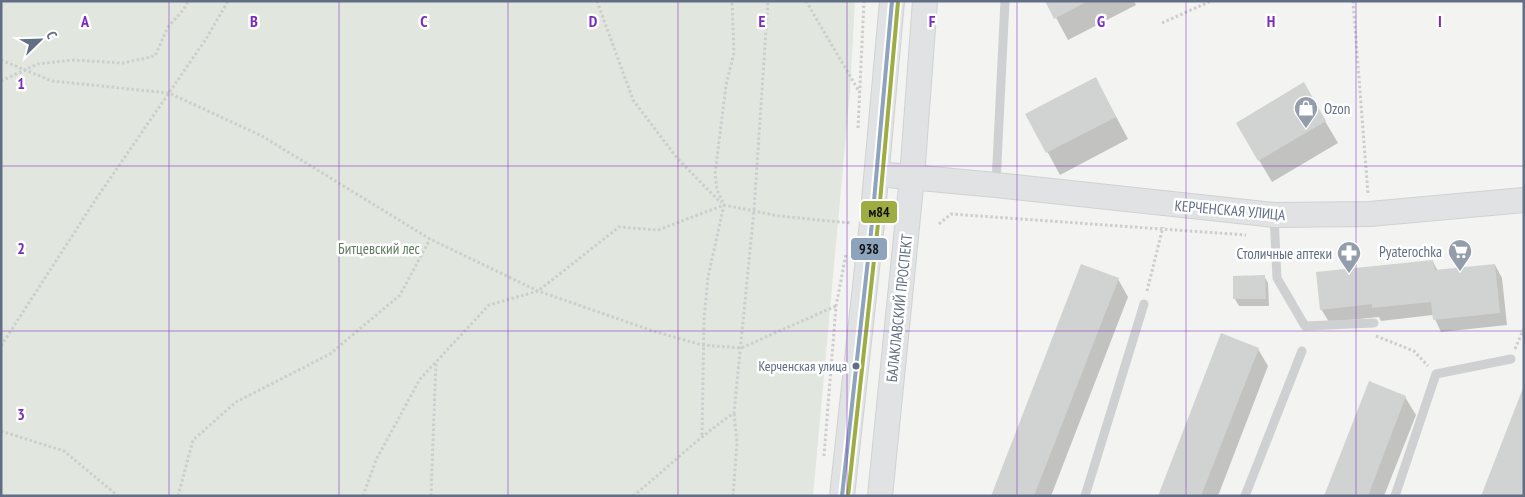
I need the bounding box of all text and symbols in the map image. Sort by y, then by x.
text: A [80,11,90,31]
text: B [250,11,258,31]
text: C [420,11,428,31]
text: D [589,11,598,31]
text: E [759,11,766,31]
text: F [929,11,936,31]
text: G [1097,11,1105,31]
text: H [1267,11,1275,31]
text: I [1438,11,1442,31]
north arrow [15,15,65,65]
text: С [42,28,62,42]
text: 1 [17,73,25,93]
shop icon: Ozon [1293,95,1319,129]
place label: Ozon [1324,99,1350,118]
street label: КЕРЧЕНСКАЯ УЛИЦА [1174,196,1287,224]
line badge: м84 [860,200,898,224]
text: м84 [868,203,890,221]
street label: БАЛАКЛАВСКИЙ ПРОСПЕКТ [882,233,916,383]
line badge: 938 [850,237,888,261]
text: 2 [17,238,25,258]
supermarket icon: Pyaterochka [1447,238,1473,272]
park label: Битцевский лес [338,239,421,258]
text: 938 [859,240,879,258]
pharmacy icon: Столичные аптеки [1336,240,1362,274]
place label: Pyaterochka [1379,242,1442,261]
place label: Столичные аптеки [1237,244,1332,263]
place label: Керченская улица [758,357,847,375]
marker: Керченская улица [851,361,861,371]
text: 3 [17,404,25,424]

